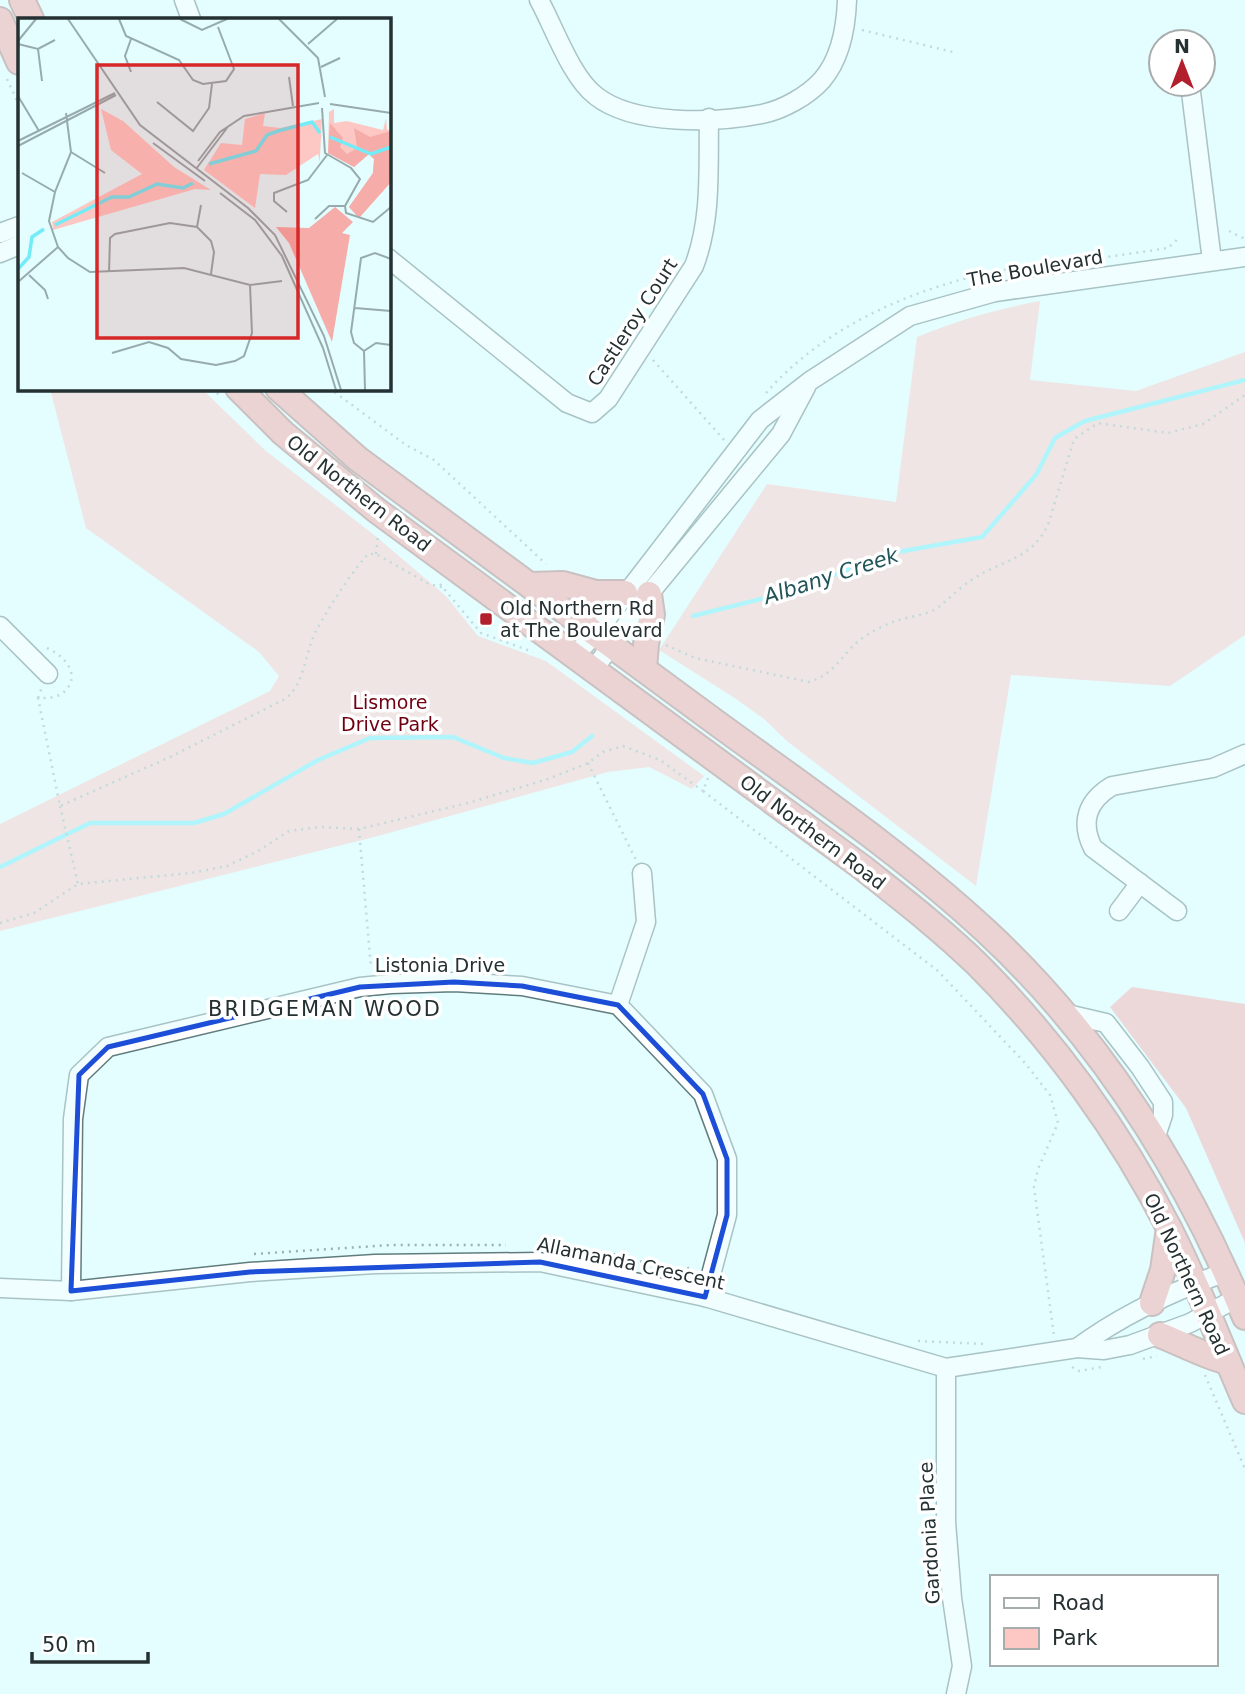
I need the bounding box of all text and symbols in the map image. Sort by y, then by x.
inset map [18,18,390,390]
north arrow [1147,28,1217,98]
text: N [1174,35,1190,57]
street label: The Boulevard [964,245,1105,291]
street label: Castleroy Court [583,254,681,390]
street label: Old Northern Road [283,430,435,556]
water label: Albany Creek [759,543,902,610]
place label: Old Northern Rd at The Boulevard [500,597,663,641]
marker: Old Northern Rd at The Boulevard [478,611,494,627]
park label: Lismore Drive Park [341,691,439,735]
street label: Old Northern Road [736,770,890,894]
street label: Listonia Drive [375,954,505,976]
district label: BRIDGEMAN WOOD [208,997,442,1021]
street label: Old Northern Road [1140,1189,1234,1359]
street label: Allamanda Crescent [535,1232,727,1294]
street label: Gardonia Place [914,1461,944,1605]
legend [990,1575,1217,1666]
text: Road [1052,1591,1105,1615]
scale bar [32,1620,147,1664]
text: Park [1052,1626,1098,1650]
text: 50 m [42,1633,96,1657]

